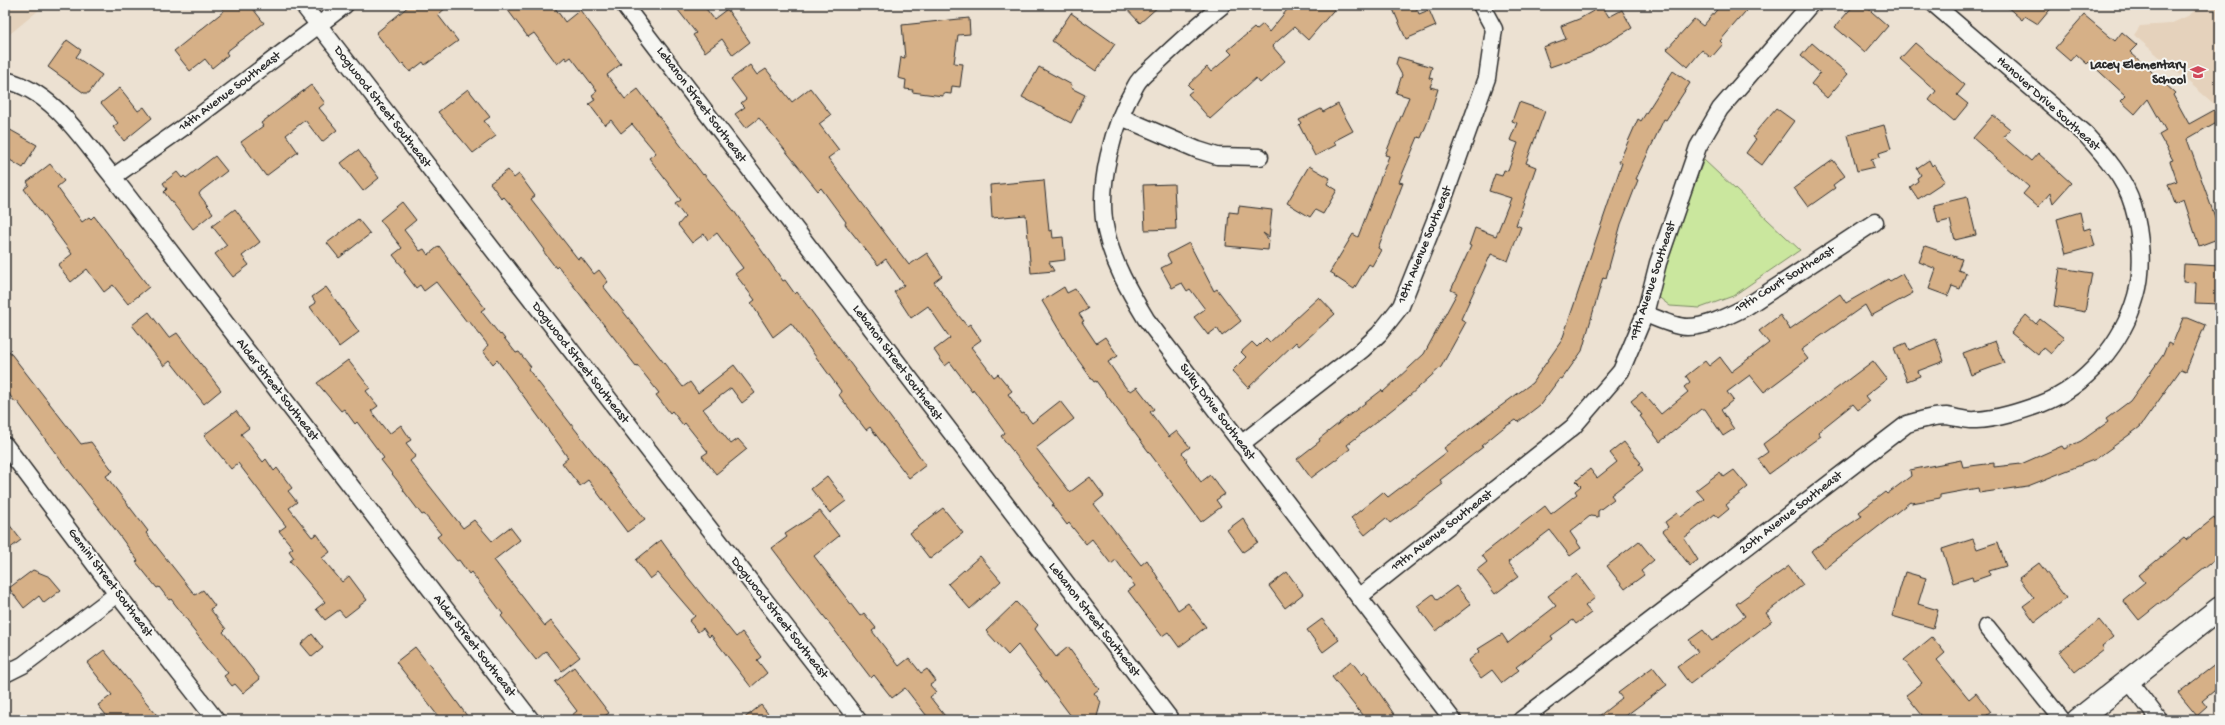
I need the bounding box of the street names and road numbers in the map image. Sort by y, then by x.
street label: Dogwood Street Southeast [329,43,435,172]
street label: Lebanon Street Southeast [653,44,750,167]
street label: 14th Avenue Southeast [175,48,285,136]
street label: Hanover Drive Southeast [1993,53,2104,156]
street label: 18th Avenue Southeast [1394,183,1456,307]
street label: 19th Avenue Southeast [1626,218,1680,343]
street label: 19th Court Southeast [1731,242,1839,317]
street label: Dogwood Street Southeast [527,299,633,428]
street label: Lebanon Street Southeast [849,302,946,425]
street label: Alder Street Southeast [232,336,323,445]
street label: Sulky Drive Southeast [1176,361,1259,465]
street label: 20th Avenue Southeast [1737,467,1847,558]
street label: 19th Avenue Southeast [1388,486,1497,576]
street label: Gemini Street Southeast [64,526,157,642]
street label: Dogwood Street Southeast [726,554,832,683]
street label: Lebanon Street Southeast [1045,560,1144,681]
street label: Alder Street Southeast [429,592,520,701]

